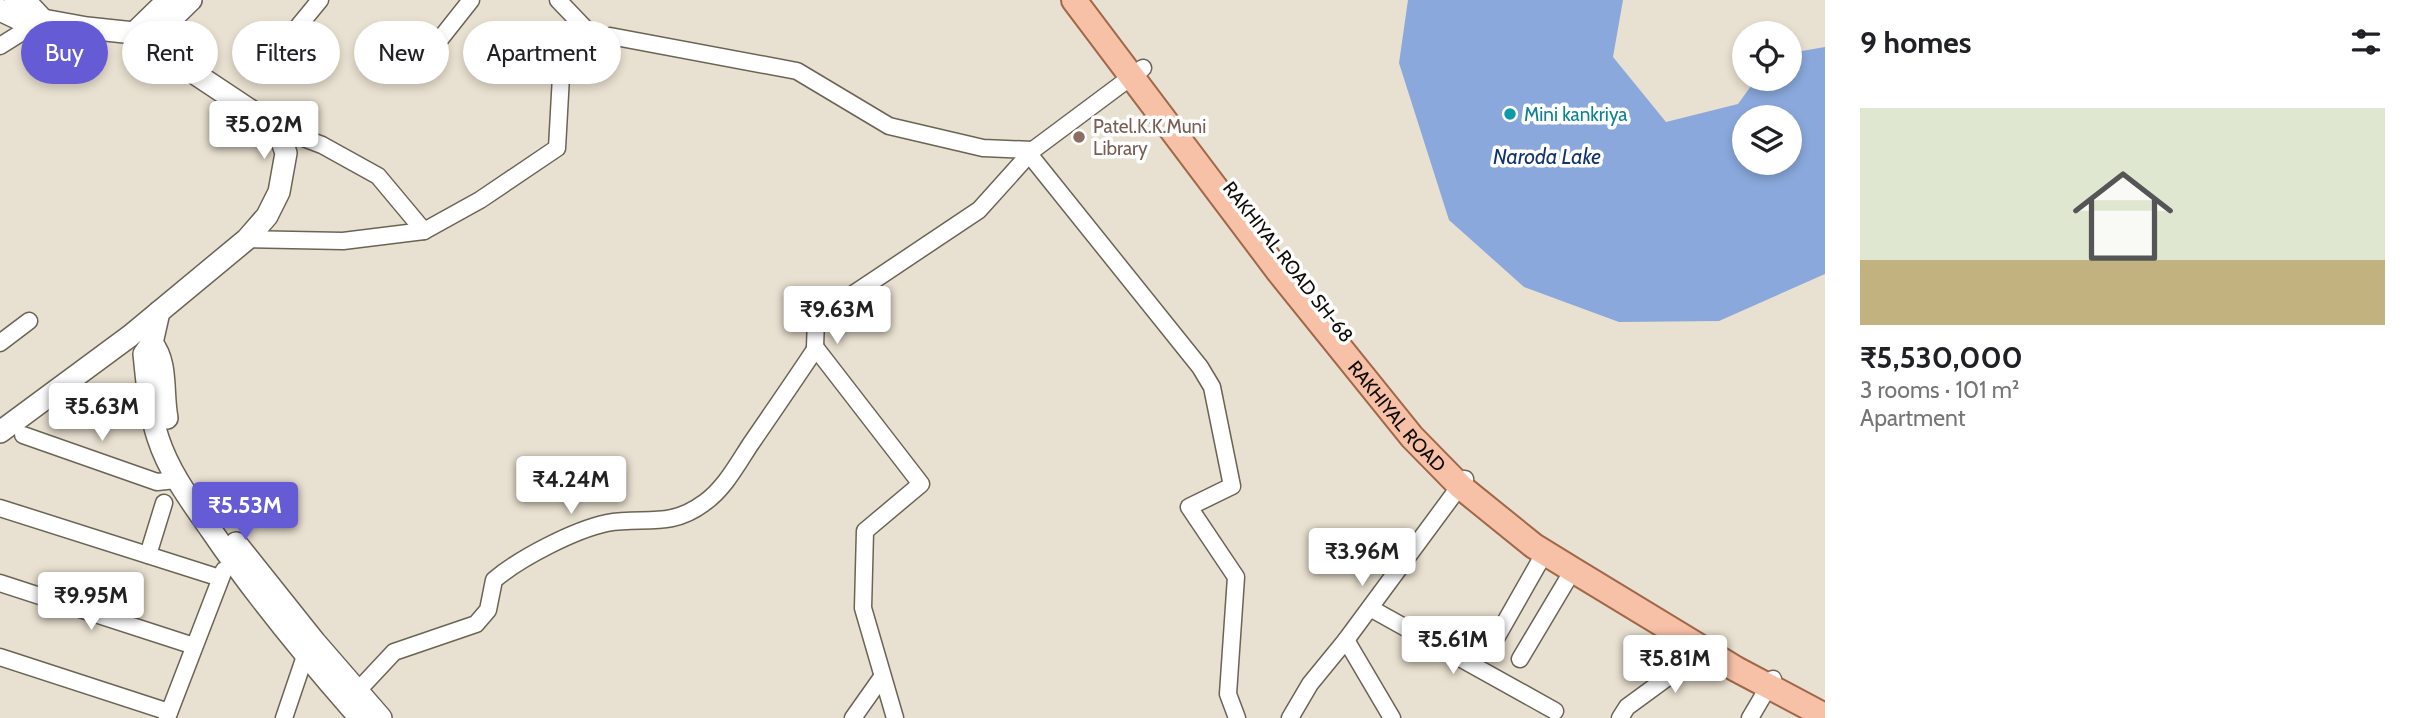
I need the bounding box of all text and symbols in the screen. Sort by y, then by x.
chip: Buy [21,21,108,84]
chip: Rent [122,21,218,84]
chip: Filters [232,21,340,84]
chip: New [354,21,449,84]
chip: Apartment [463,21,621,84]
map controls [1732,21,1802,175]
button: locate [1732,21,1802,91]
icon: filters [2347,23,2385,61]
text: 9 homes [1860,24,1971,61]
pin: ₹5.02M [207,102,321,161]
place label: Mini kankriya [1524,103,1628,126]
button: layers [1732,105,1802,175]
marker: Mini kankriya [1502,106,1518,122]
text: ₹5.02M [225,110,303,138]
place label: Patel.K.K.Muni Library [1093,115,1206,160]
marker: Patel.K.K.Muni Library [1071,129,1087,145]
water label: Naroda Lake [1493,144,1601,169]
icon: home [2060,153,2186,279]
street label: RAKHIYAL ROAD SH-68 [1218,177,1358,347]
pin: ₹9.63M [780,286,894,346]
text: ₹9.63M [800,295,874,323]
text: ₹5,530,000 [1860,339,2023,376]
street label: RAKHIYAL ROAD [1343,356,1451,476]
text: 3 rooms · 101 m² [1860,376,2019,404]
pin: ₹5.63M [45,384,159,443]
text: ₹5.63M [65,392,139,420]
text: Apartment [1860,404,1965,432]
pin: ₹4.24M [514,456,628,516]
text: ₹4.24M [532,465,610,493]
pin: ₹5.53M [188,482,302,542]
text: ₹5.53M [208,491,282,519]
pin: ₹3.96M [1305,528,1419,588]
text: ₹3.96M [1325,537,1399,565]
pin: ₹9.95M [34,572,148,632]
text: ₹9.95M [54,581,128,609]
pin: ₹5.61M [1396,616,1510,676]
text: ₹5.61M [1418,625,1488,653]
pin: ₹5.81M [1618,636,1732,695]
text: ₹5.81M [1639,644,1711,672]

